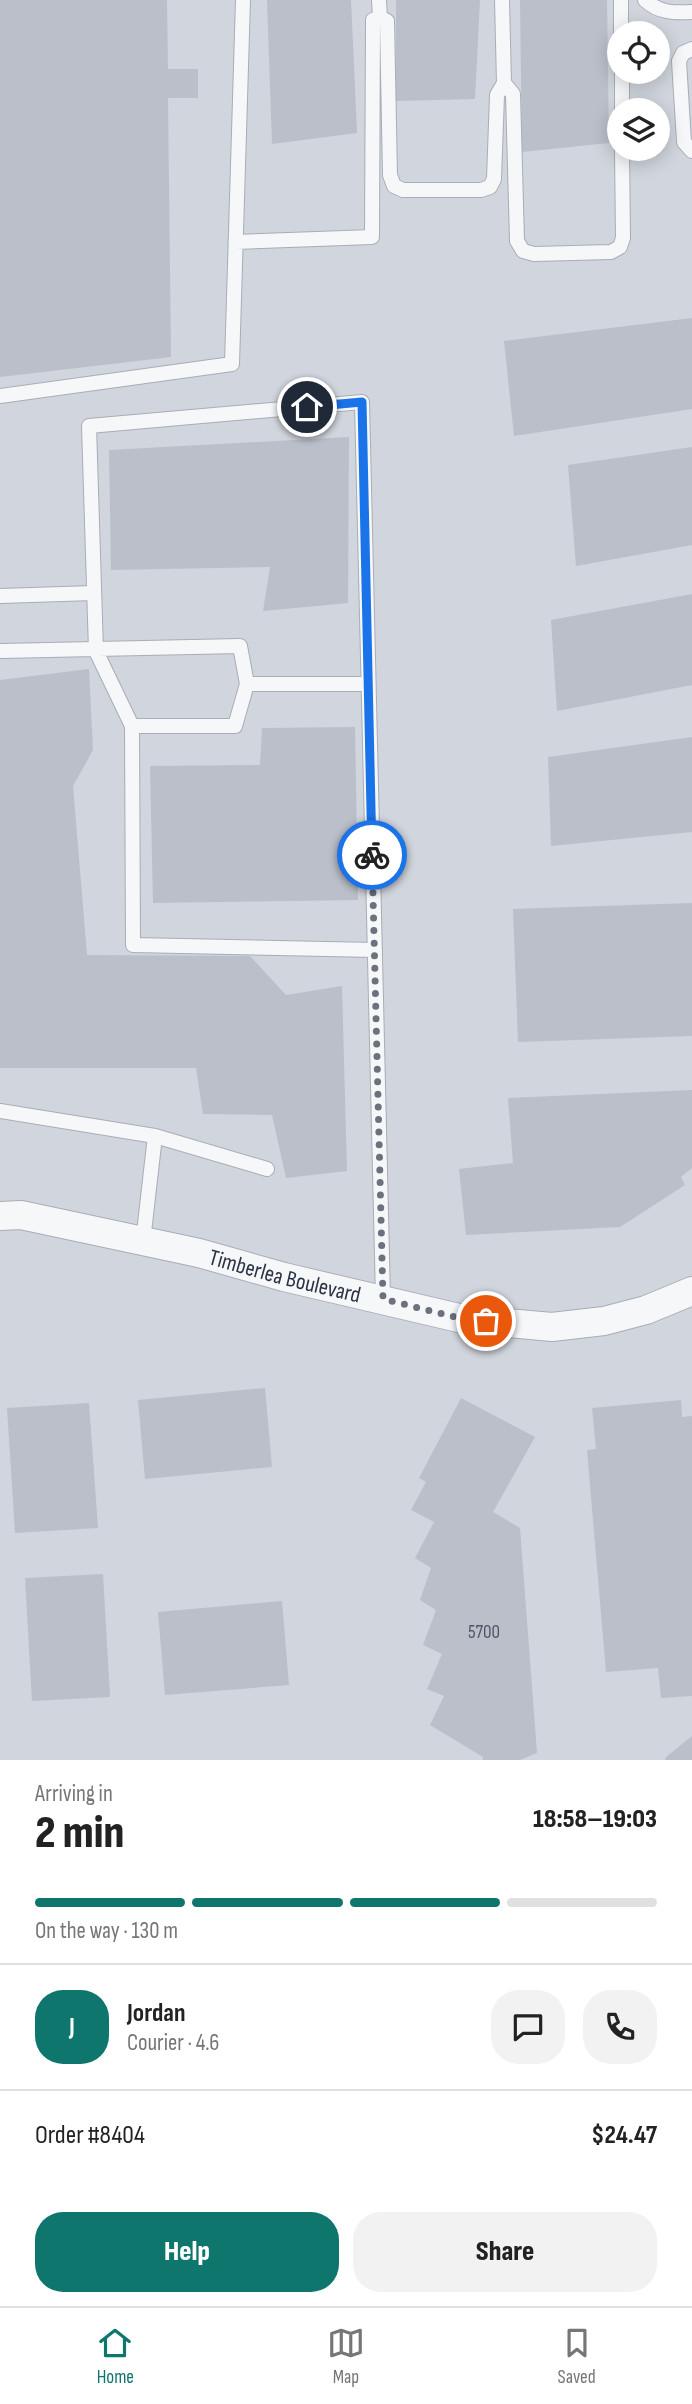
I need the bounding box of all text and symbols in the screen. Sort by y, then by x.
map controls [607,21,670,161]
button: locate [607,21,670,84]
button: layers [607,98,670,161]
pin [277,377,337,437]
icon: home [288,388,326,426]
courier [337,820,407,890]
icon: bike [353,836,391,874]
street label: Timberlea Boulevard [206,1243,363,1310]
pin [456,1291,516,1351]
icon: bag [467,1302,505,1340]
house number: 5700 [468,1621,500,1644]
text: Arriving in [35,1780,113,1808]
text: 18:58–19:03 [533,1804,657,1835]
text: 2 min [35,1806,124,1861]
text: On the way · 130 m [35,1917,178,1945]
button: chat [491,1990,565,2064]
button: phone [583,1990,657,2064]
text: Jordan [127,1998,185,2029]
text: J [69,2012,75,2043]
text: Courier · 4.6 [127,2029,219,2057]
text: Order #8404 [35,2120,145,2151]
text: $24.47 [591,2120,657,2151]
button: Help [35,2212,339,2292]
button: Share [353,2212,657,2292]
tab: Home [96,2324,134,2389]
tab: Map [327,2324,365,2389]
tab: Saved [558,2324,596,2389]

